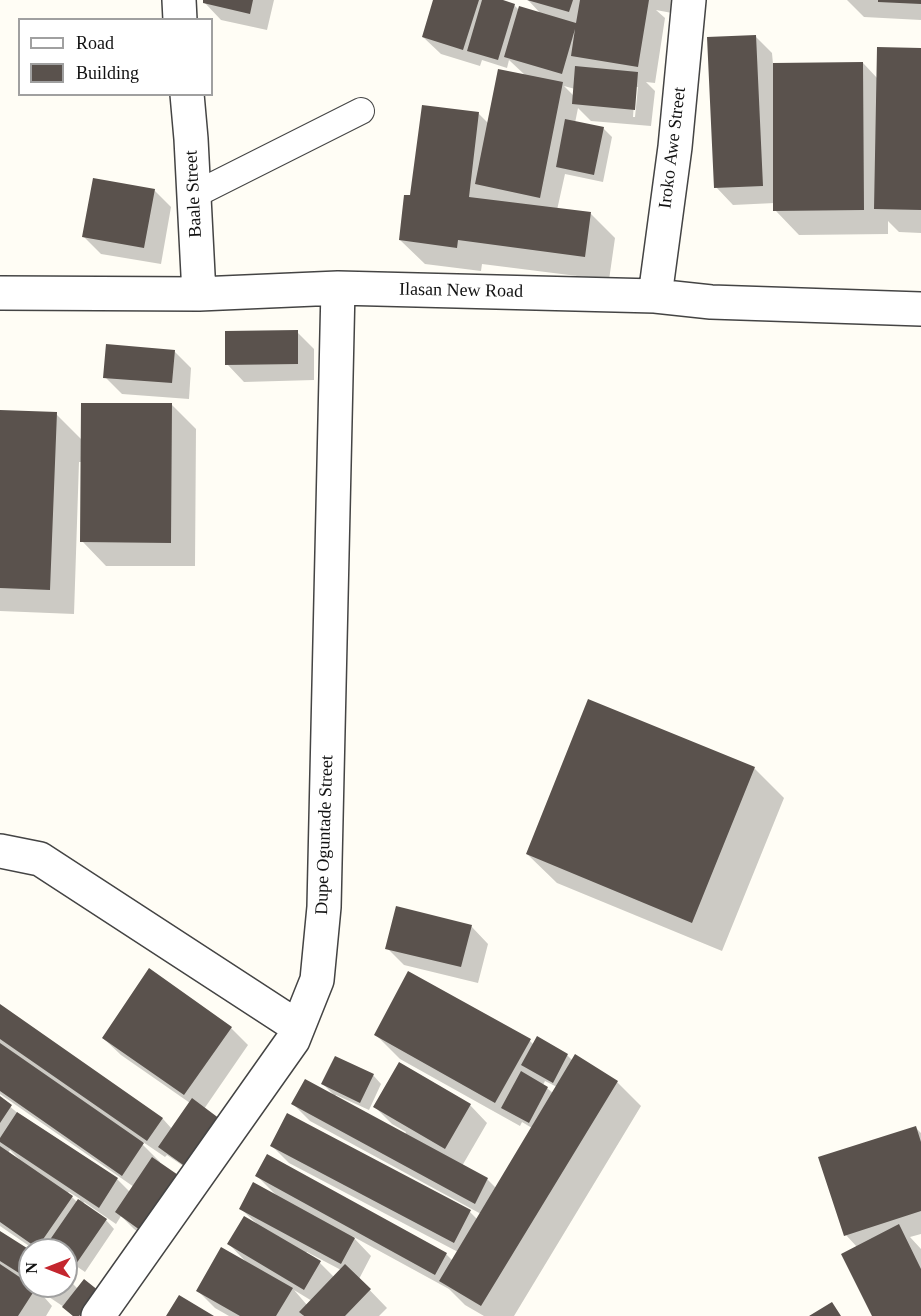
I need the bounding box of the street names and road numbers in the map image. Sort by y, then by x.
street label: Iroko Awe Street [655,86,691,210]
street label: Baale Street [181,150,207,238]
street label: Ilasan New Road [399,279,523,303]
street label: Dupe Oguntade Street [311,755,339,915]

